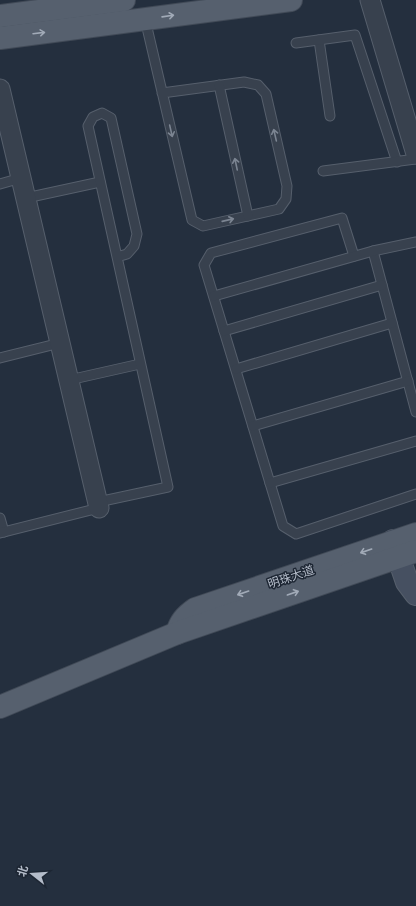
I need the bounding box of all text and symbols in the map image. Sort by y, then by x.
one-way arrow [161,12,174,20]
one-way arrow [32,29,45,37]
one-way arrow [168,124,176,137]
one-way arrow [271,129,279,142]
one-way arrow [232,158,240,171]
one-way arrow [221,216,234,224]
one-way arrow [359,548,372,555]
street label: 明珠大道 [266,562,316,591]
one-way arrow [286,589,299,596]
one-way arrow [236,590,249,597]
north arrow [12,854,52,894]
text: 北 [14,864,30,878]

